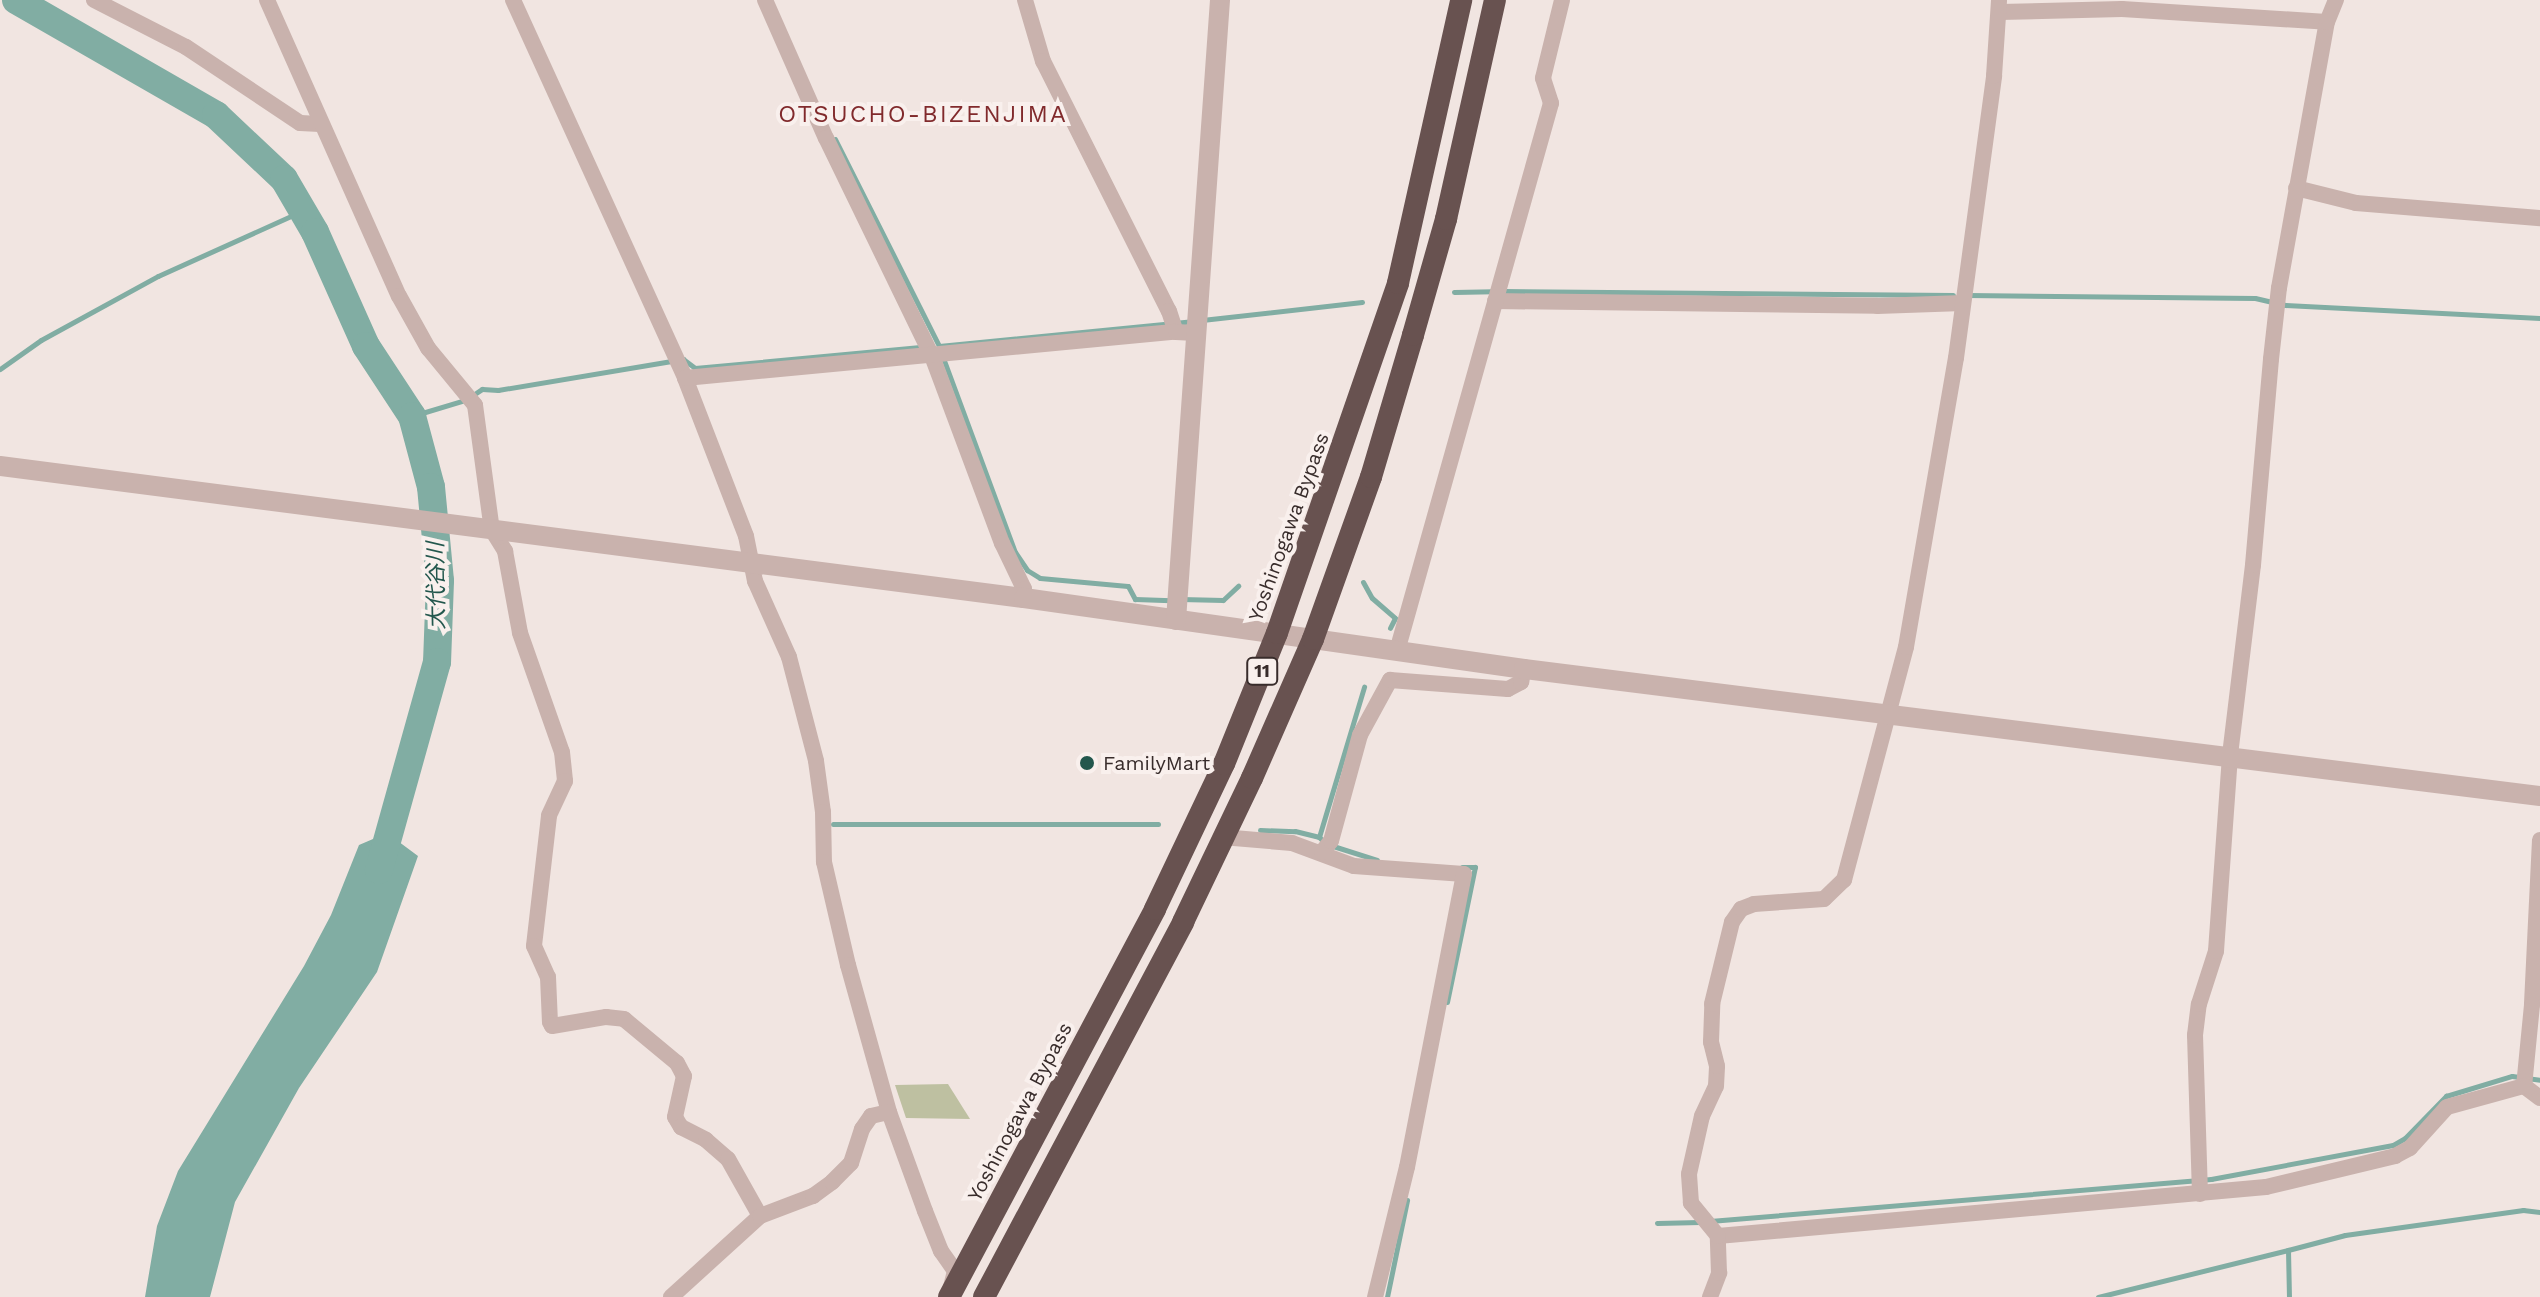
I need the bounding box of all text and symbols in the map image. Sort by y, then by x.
district label: OTSUCHO-BIZENJIMA [778,101,1068,129]
street label: Yoshinogawa Bypass [1244,429,1334,625]
water label: 大代谷川 [422,542,450,630]
road number: 11 [1246,657,1278,685]
place label: FamilyMart [1103,751,1210,775]
marker: FamilyMart [1078,754,1096,772]
street label: Yoshinogawa Bypass [963,1018,1077,1206]

